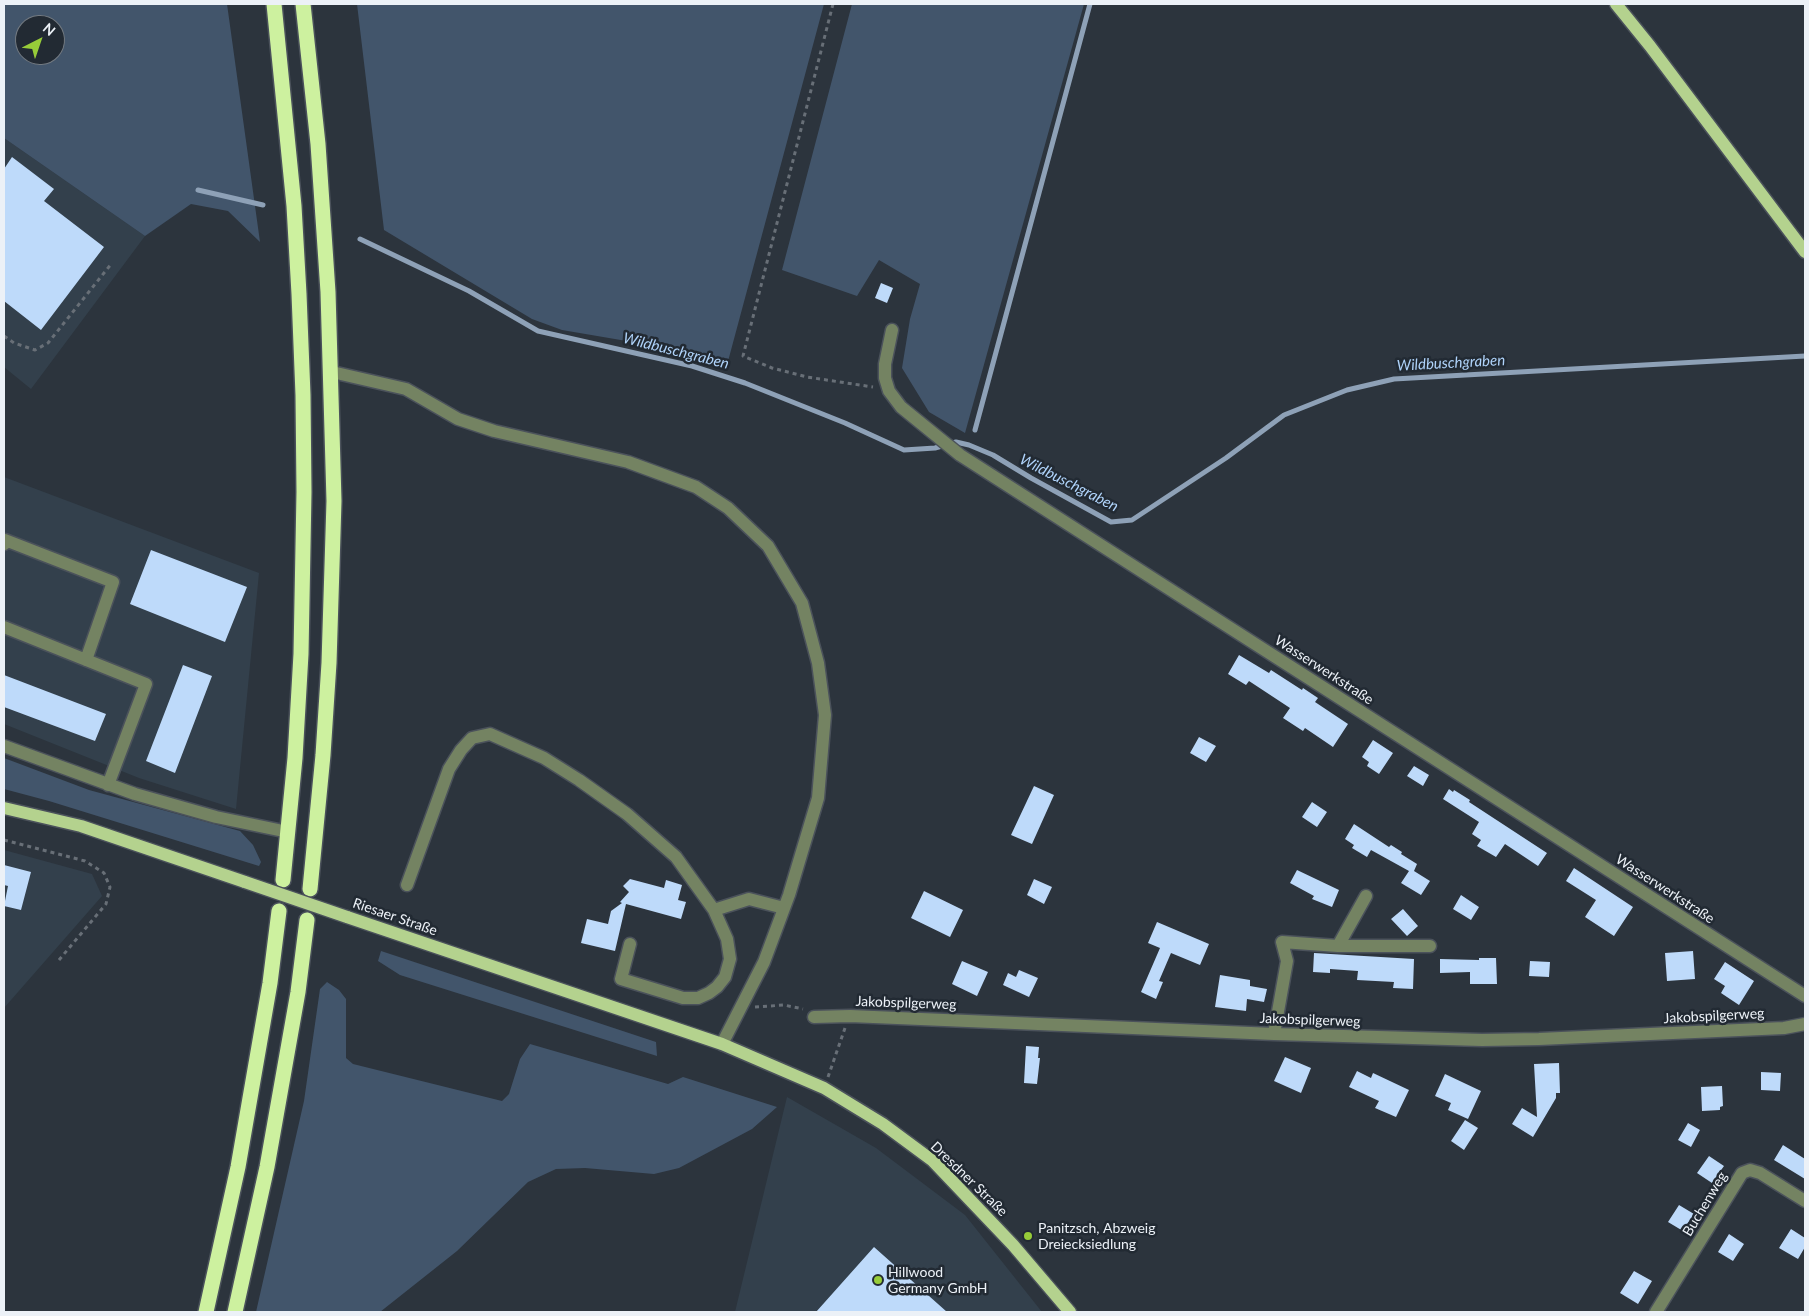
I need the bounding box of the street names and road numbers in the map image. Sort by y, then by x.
street label: Wasserwerkstraße [1271,632,1377,708]
street label: Wasserwerkstraße [1612,851,1718,927]
street label: Riesaer Straße [351,895,439,939]
street label: Jakobspilgerweg [855,993,957,1013]
street label: Jakobspilgerweg [1663,1005,1765,1027]
street label: Jakobspilgerweg [1259,1010,1361,1030]
street label: Dresdner Straße [927,1138,1011,1220]
street label: Buchenweg [1679,1169,1731,1239]

